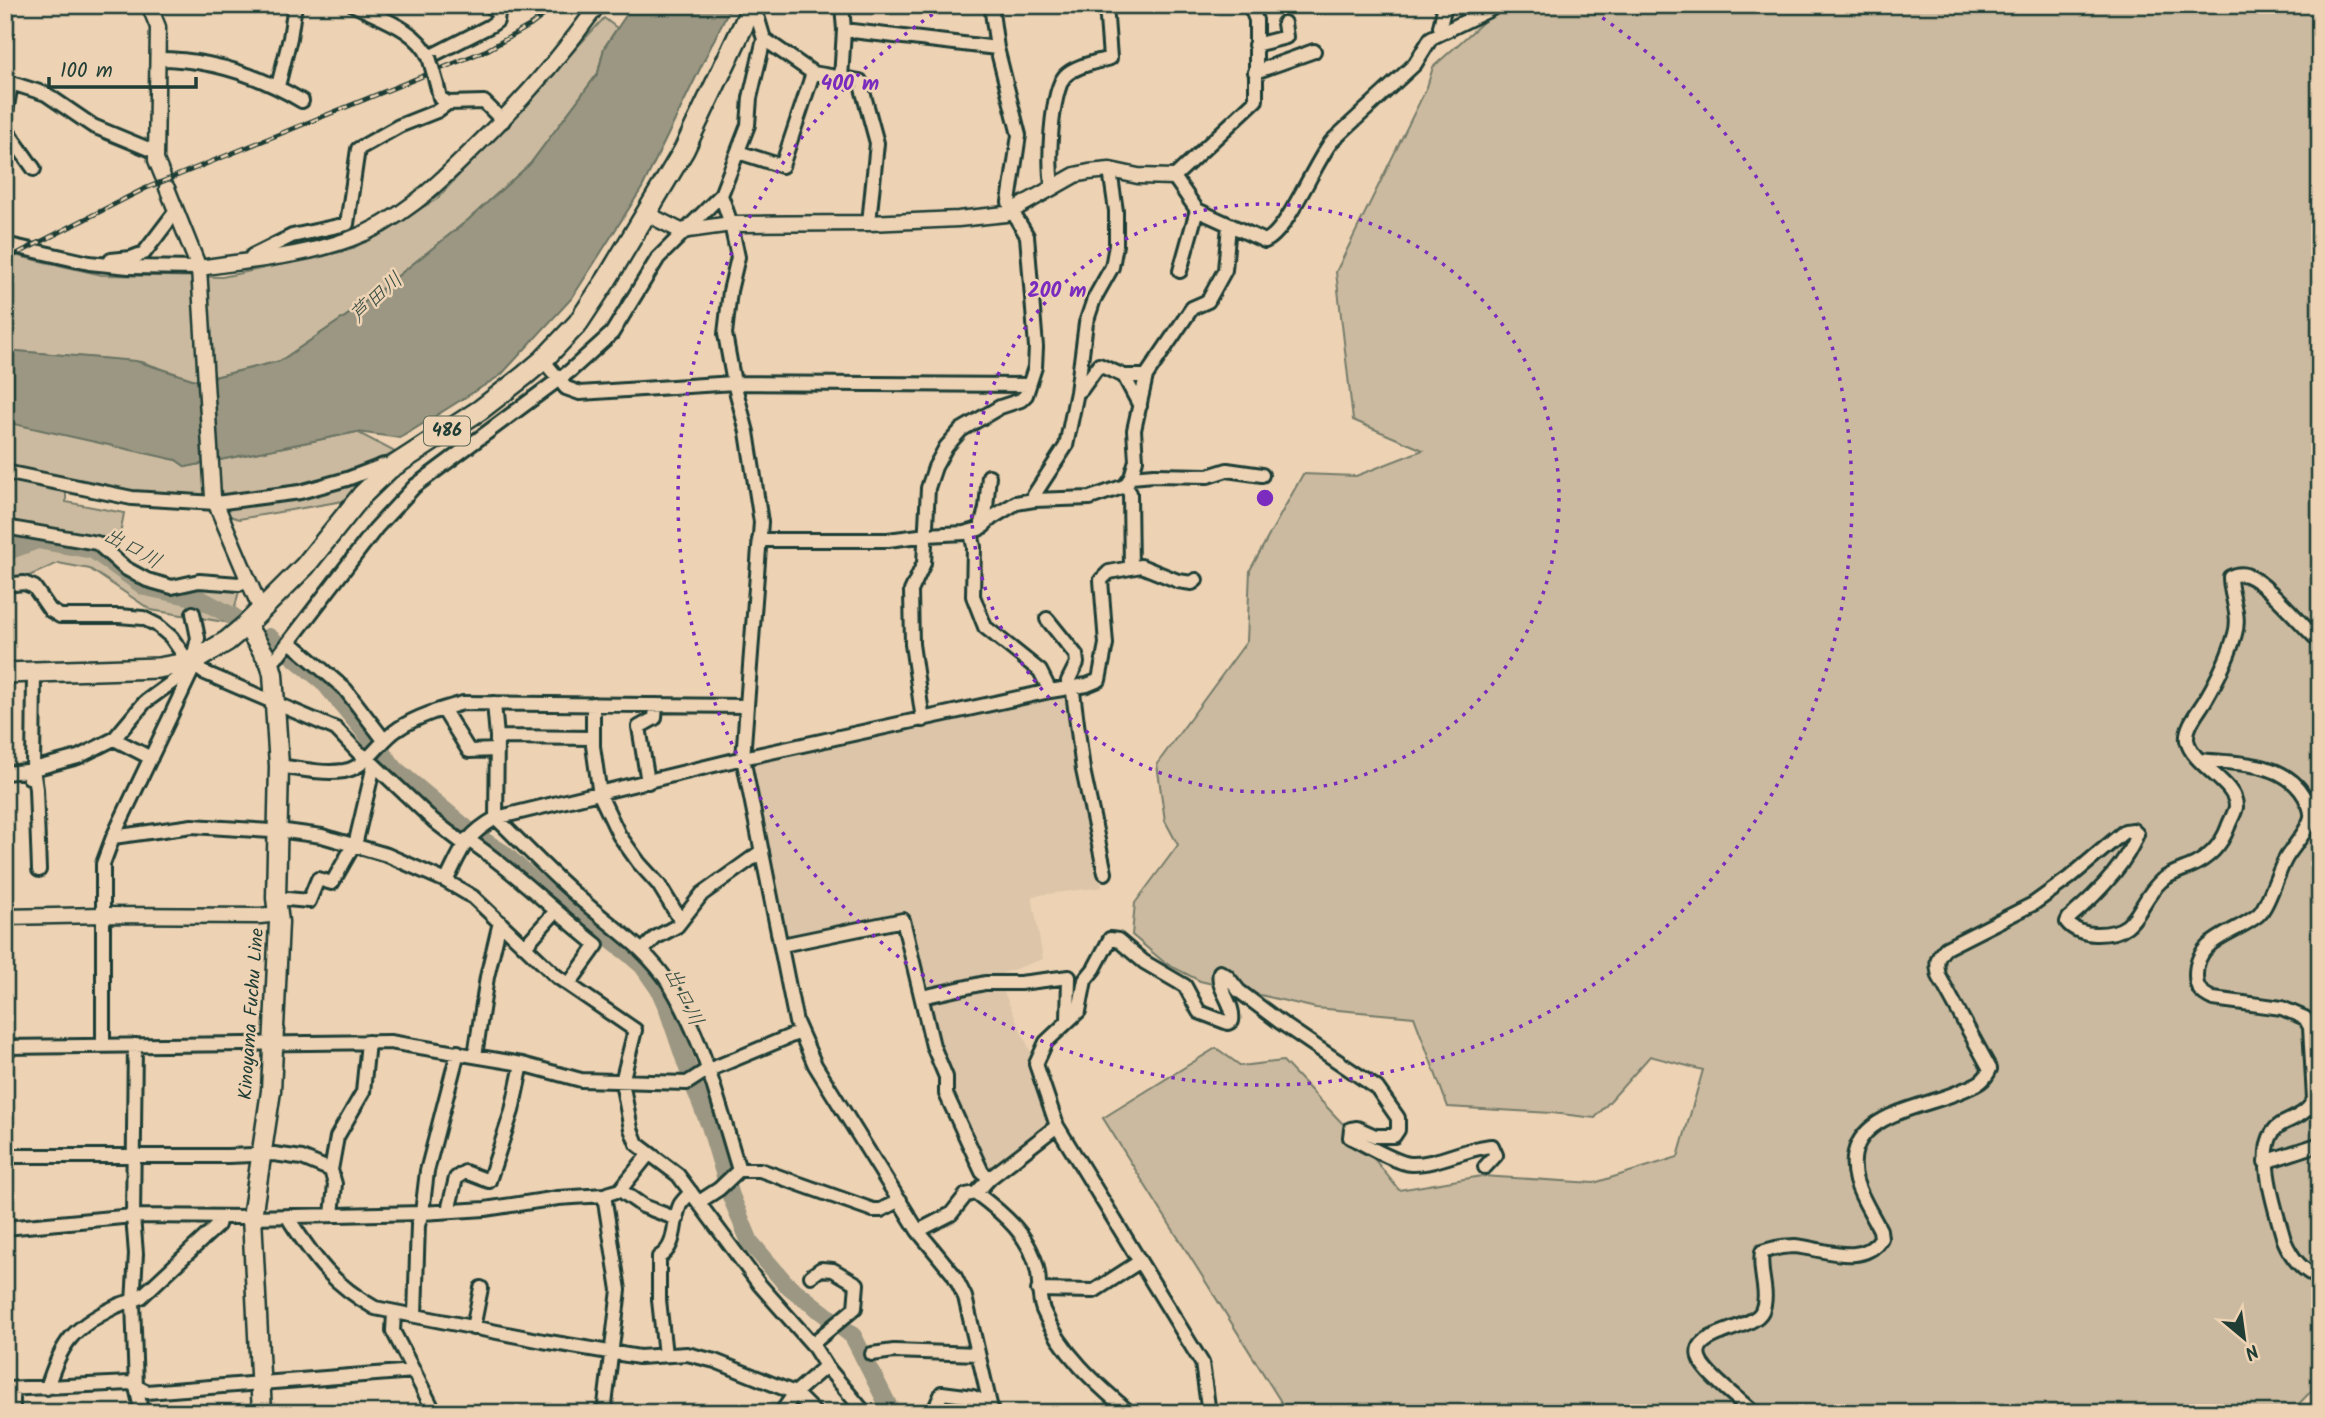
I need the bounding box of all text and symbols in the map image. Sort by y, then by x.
scale bar [49,46,196,90]
text: 100 m [60,55,113,88]
text: 400 m [821,68,879,101]
water label: 芦田川 [343,265,411,331]
text: 200 m [1027,275,1087,308]
road number: 486 [424,416,470,446]
centre of rings [1253,486,1277,510]
water label: 出口川 [96,519,168,579]
street label: Kinoyama Fuchu Line [231,927,273,1101]
water label: 出口川 [654,961,712,1033]
north arrow [2210,1302,2280,1372]
text: N [2239,1335,2264,1367]

